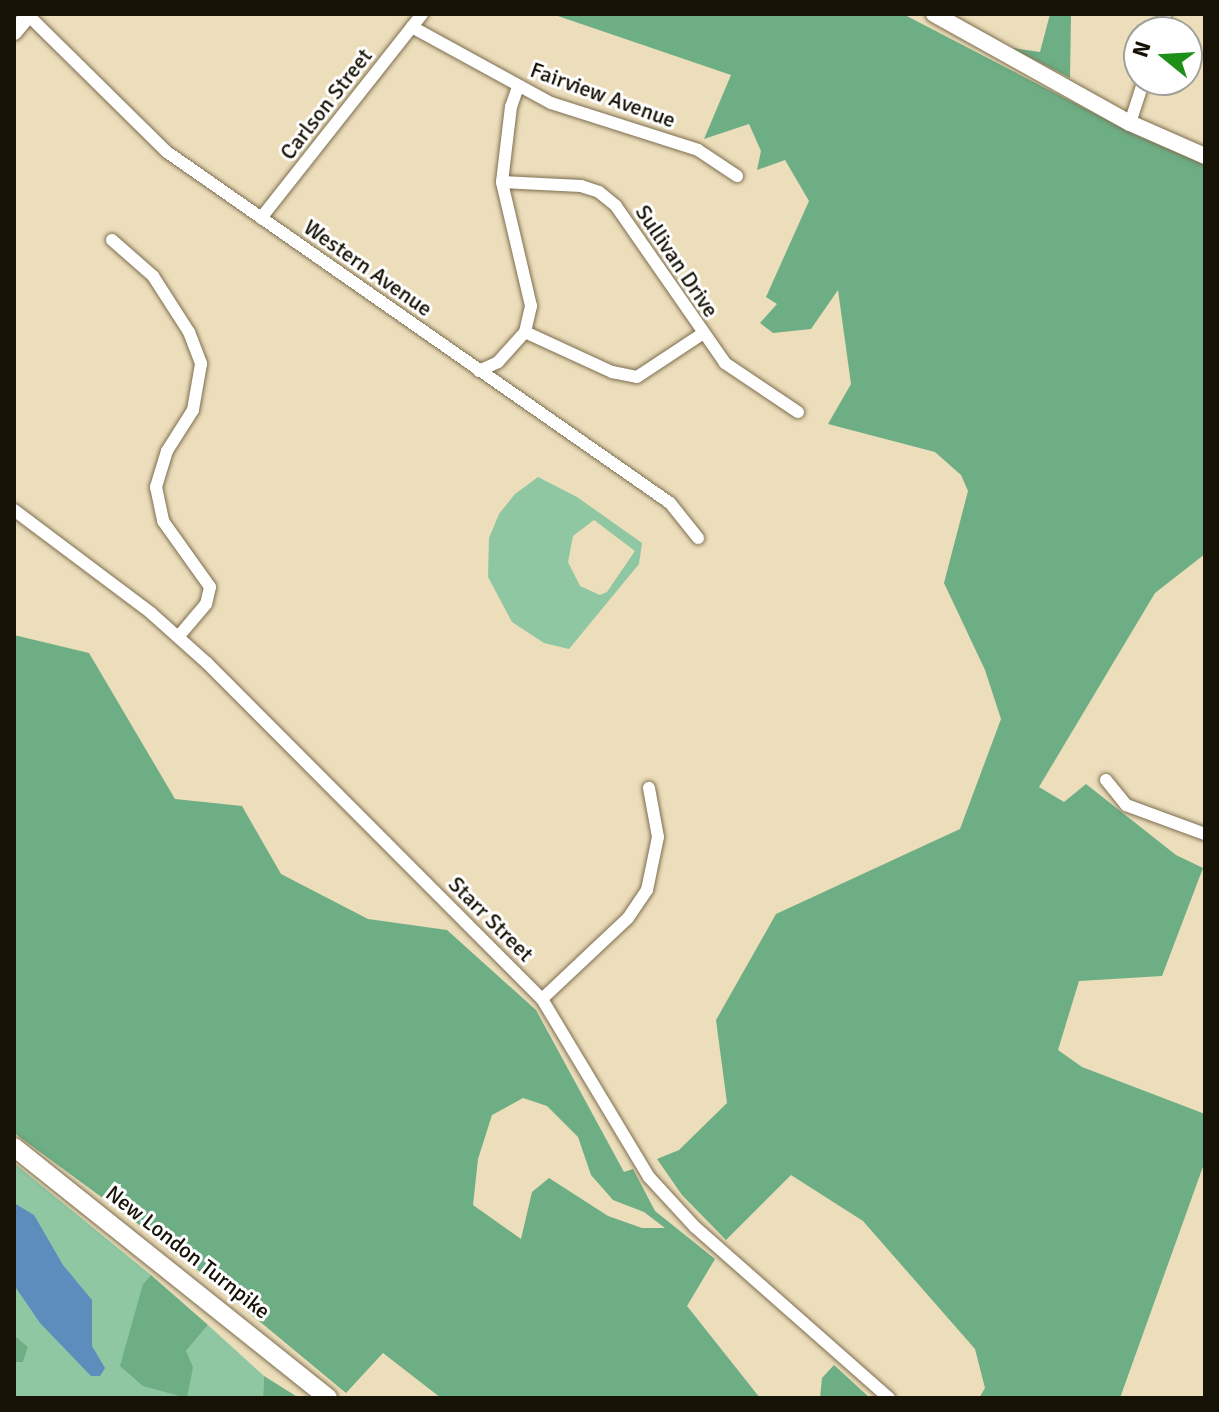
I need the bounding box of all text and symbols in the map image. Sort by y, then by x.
north arrow [1123,16,1203,96]
text: N [1126,38,1157,61]
street label: Carlson Street [274,43,378,165]
street label: Fairview Avenue [527,56,679,134]
street label: Sullivan Drive [630,200,724,322]
street label: Western Avenue [299,214,437,322]
street label: Starr Street [443,871,539,967]
street label: New London Turnpike [101,1180,275,1324]

